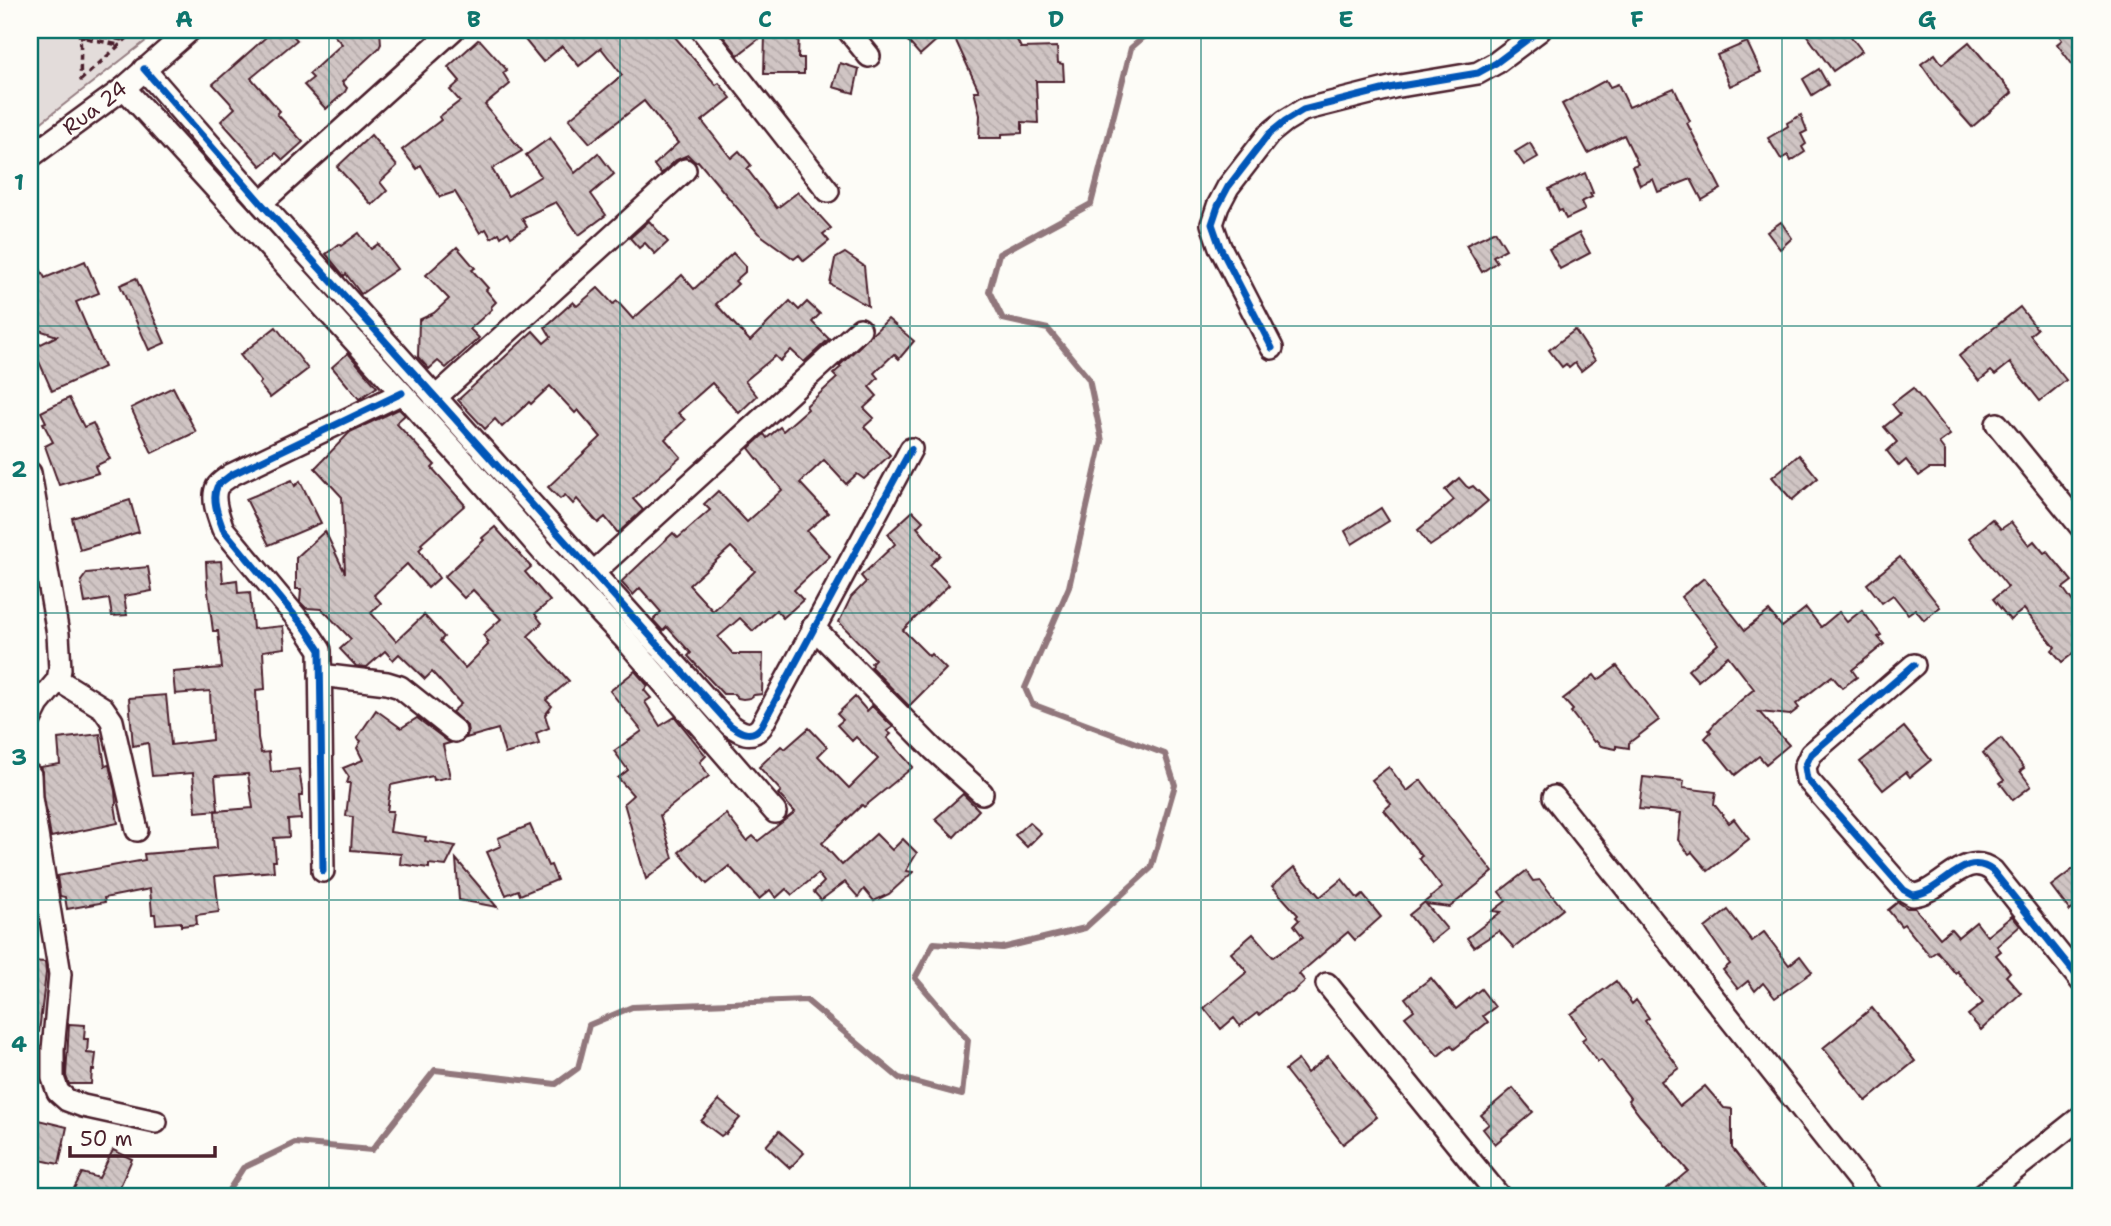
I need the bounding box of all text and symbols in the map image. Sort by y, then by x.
text: A [175,4,193,34]
text: B [467,4,481,34]
text: C [758,4,772,34]
text: D [1048,4,1064,34]
text: E [1338,4,1354,34]
text: F [1630,4,1644,34]
text: G [1918,4,1937,34]
street label: Rua 24 [57,74,133,142]
text: 1 [14,167,24,197]
text: 2 [11,454,27,484]
text: 3 [11,742,27,772]
text: 4 [11,1029,27,1059]
scale bar [70,1114,215,1158]
text: 50 m [80,1125,133,1153]

